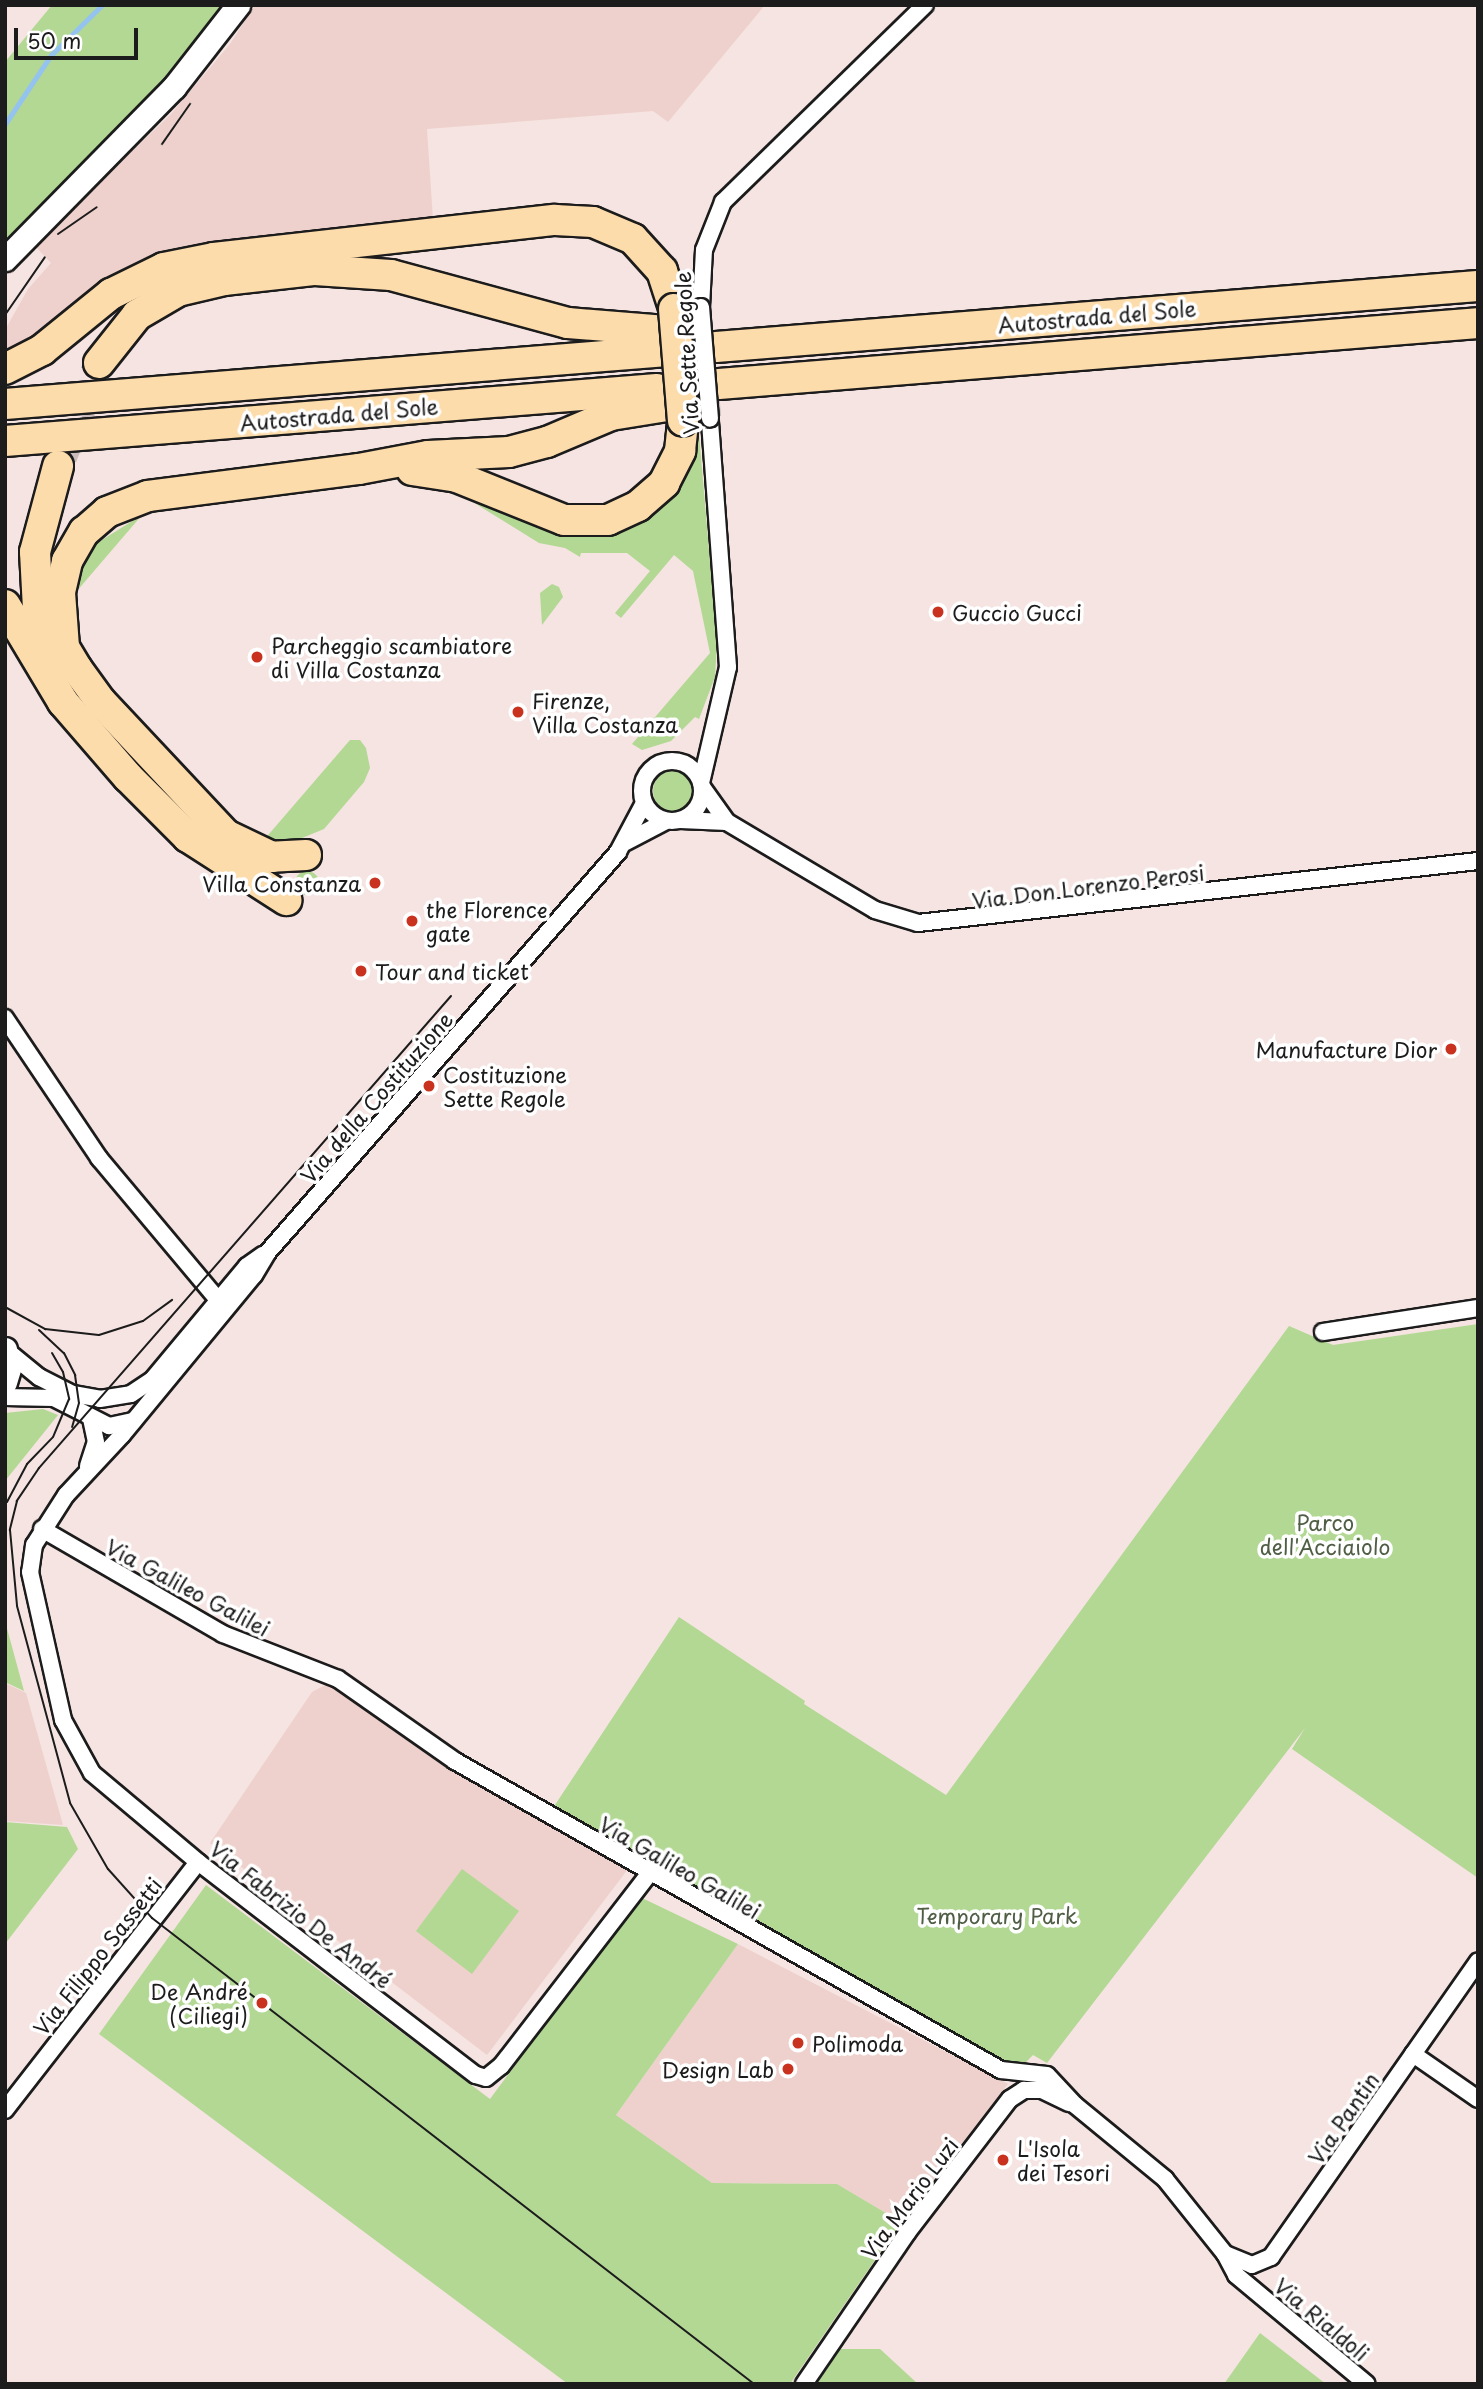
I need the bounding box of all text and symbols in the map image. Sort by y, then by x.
scale bar [18,14,142,58]
text: 50 m [27,24,81,56]
street label: Via Sette Regole [669,270,703,436]
street label: Autostrada del Sole [996,295,1198,337]
street label: Autostrada del Sole [238,393,440,435]
place label: Guccio Gucci [952,599,1083,625]
marker: Guccio Gucci [930,604,946,620]
place label: Parcheggio scambiatore di Villa Costanza [271,632,513,682]
marker: Parcheggio scambiatore di Villa Costanza [249,649,265,665]
place label: Firenze, Villa Costanza [532,687,678,737]
marker: Firenze, Villa Costanza [510,704,526,720]
street label: Via Don Lorenzo Perosi [971,859,1205,913]
place label: Villa Constanza [202,870,361,896]
marker: Villa Constanza [367,875,383,891]
place label: the Florence gate [426,896,549,946]
marker: the Florence gate [404,913,420,929]
place label: Tour and ticket [375,958,529,984]
marker: Tour and ticket [353,963,369,979]
street label: Via della Costituzione [295,1007,457,1187]
place label: Manufacture Dior [1255,1036,1437,1062]
marker: Manufacture Dior [1443,1041,1459,1057]
place label: Costituzione Sette Regole [443,1061,568,1111]
marker: Costituzione Sette Regole [421,1078,437,1094]
park label: Parco dell'Acciaiolo [1260,1509,1390,1559]
street label: Via Galileo Galilei [102,1533,274,1641]
street label: Via Galileo Galilei [595,1811,765,1923]
street label: Via Fabrizio De André [205,1835,397,1993]
street label: Via Filippo Sassetti [28,1873,166,2039]
park label: Temporary Park [916,1902,1078,1928]
place label: De André (Ciliegi) [150,1978,248,2028]
marker: De André (Ciliegi) [254,1995,270,2011]
place label: Polimoda [812,2030,903,2056]
marker: Polimoda [790,2035,806,2051]
place label: Design Lab [661,2056,774,2082]
marker: Design Lab [780,2061,796,2077]
street label: Via Pantin [1302,2068,1384,2168]
street label: Via Mario Luzi [855,2132,963,2264]
place label: L'Isola dei Tesori [1017,2135,1111,2185]
marker: L'Isola dei Tesori [995,2152,1011,2168]
street label: Via Rialdoli [1270,2272,1374,2366]

